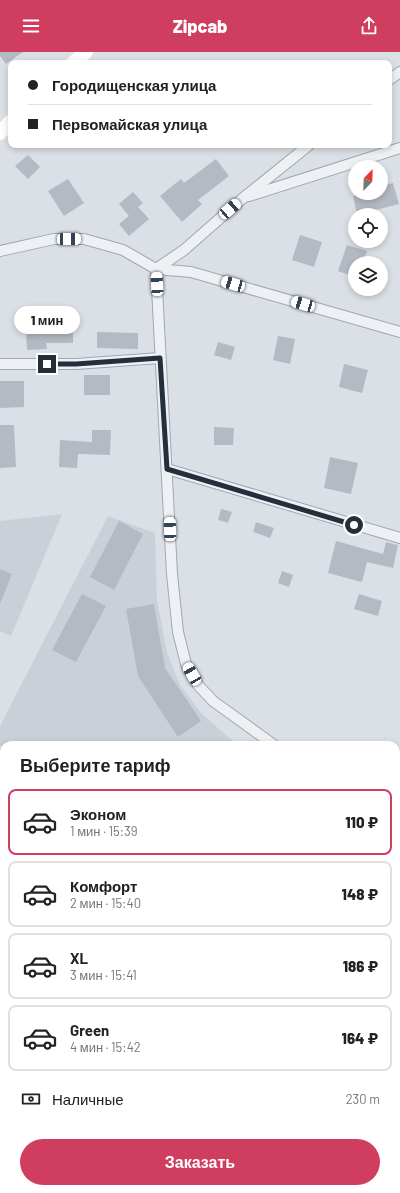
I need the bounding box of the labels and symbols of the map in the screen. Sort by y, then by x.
north arrow [348,160,388,200]
car [217,197,243,221]
car [57,233,81,245]
car [150,272,164,296]
car [220,275,246,293]
car [290,295,316,313]
callout: 1 мин [14,306,80,334]
route end [38,355,56,373]
route start [345,516,363,534]
car [164,517,176,541]
car [181,661,203,687]

